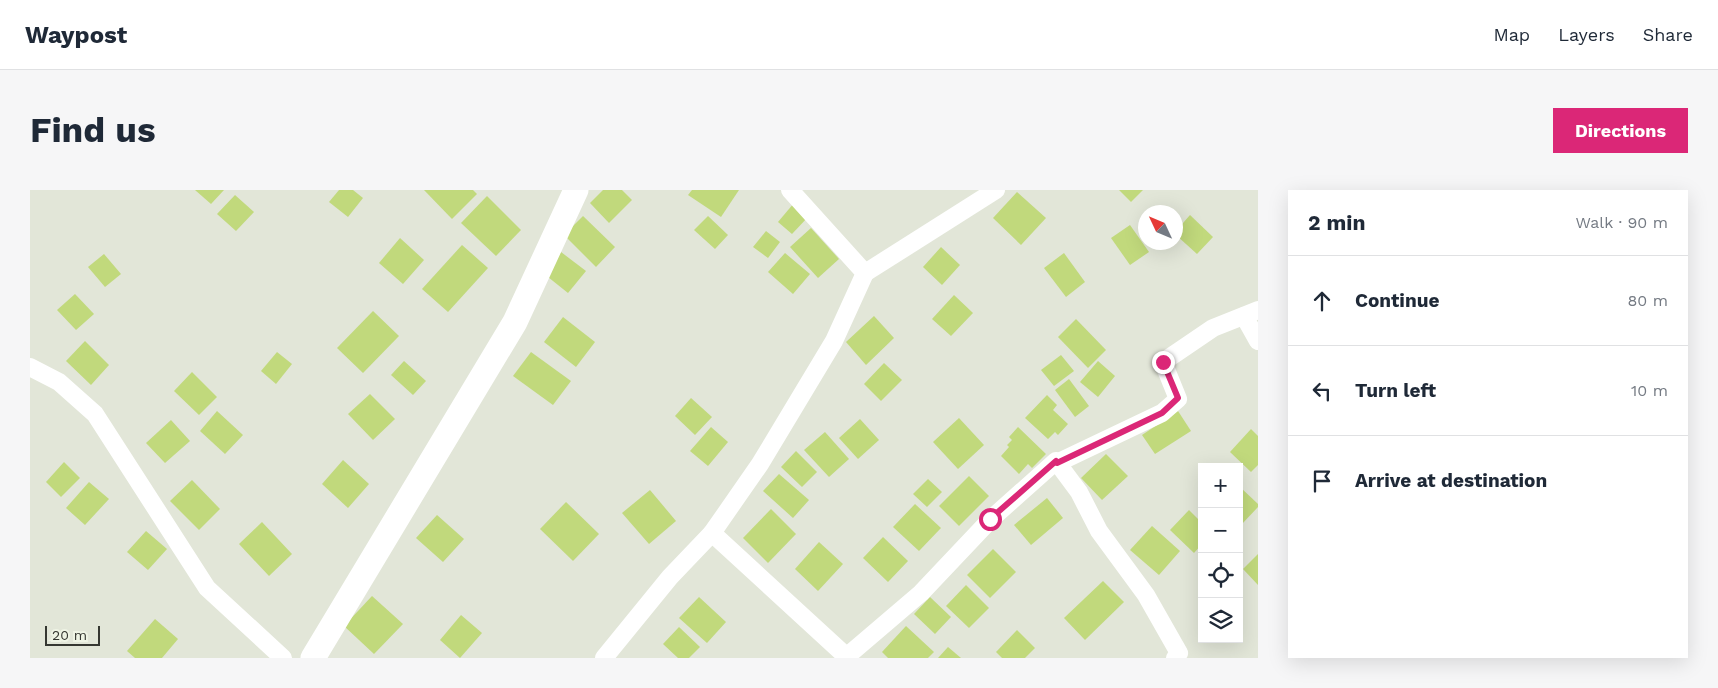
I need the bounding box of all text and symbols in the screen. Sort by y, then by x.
text: Waypost [25,21,127,49]
text: Map [1493,24,1530,45]
text: Layers [1558,24,1615,45]
text: Share [1643,24,1693,45]
button: Directions [1553,108,1688,153]
text: Find us [30,109,156,151]
north arrow [1138,205,1183,250]
text: 2 min [1308,210,1365,235]
text: Walk · 90 m [1576,213,1668,232]
icon: ahead [1308,287,1336,315]
text: Continue [1355,289,1439,312]
text: 80 m [1627,291,1668,310]
route end [1152,351,1175,374]
icon: left [1308,377,1336,405]
text: Turn left [1355,379,1436,402]
text: 10 m [1631,381,1668,400]
map controls [1198,463,1243,643]
button: + [1198,463,1243,508]
icon: arrive [1308,467,1336,495]
text: Arrive at destination [1355,469,1547,492]
route start [979,508,1002,531]
button: − [1198,508,1243,553]
button: locate [1198,553,1243,598]
button: layers [1198,598,1243,643]
scale bar [45,623,100,646]
text: 20 m [52,627,87,643]

